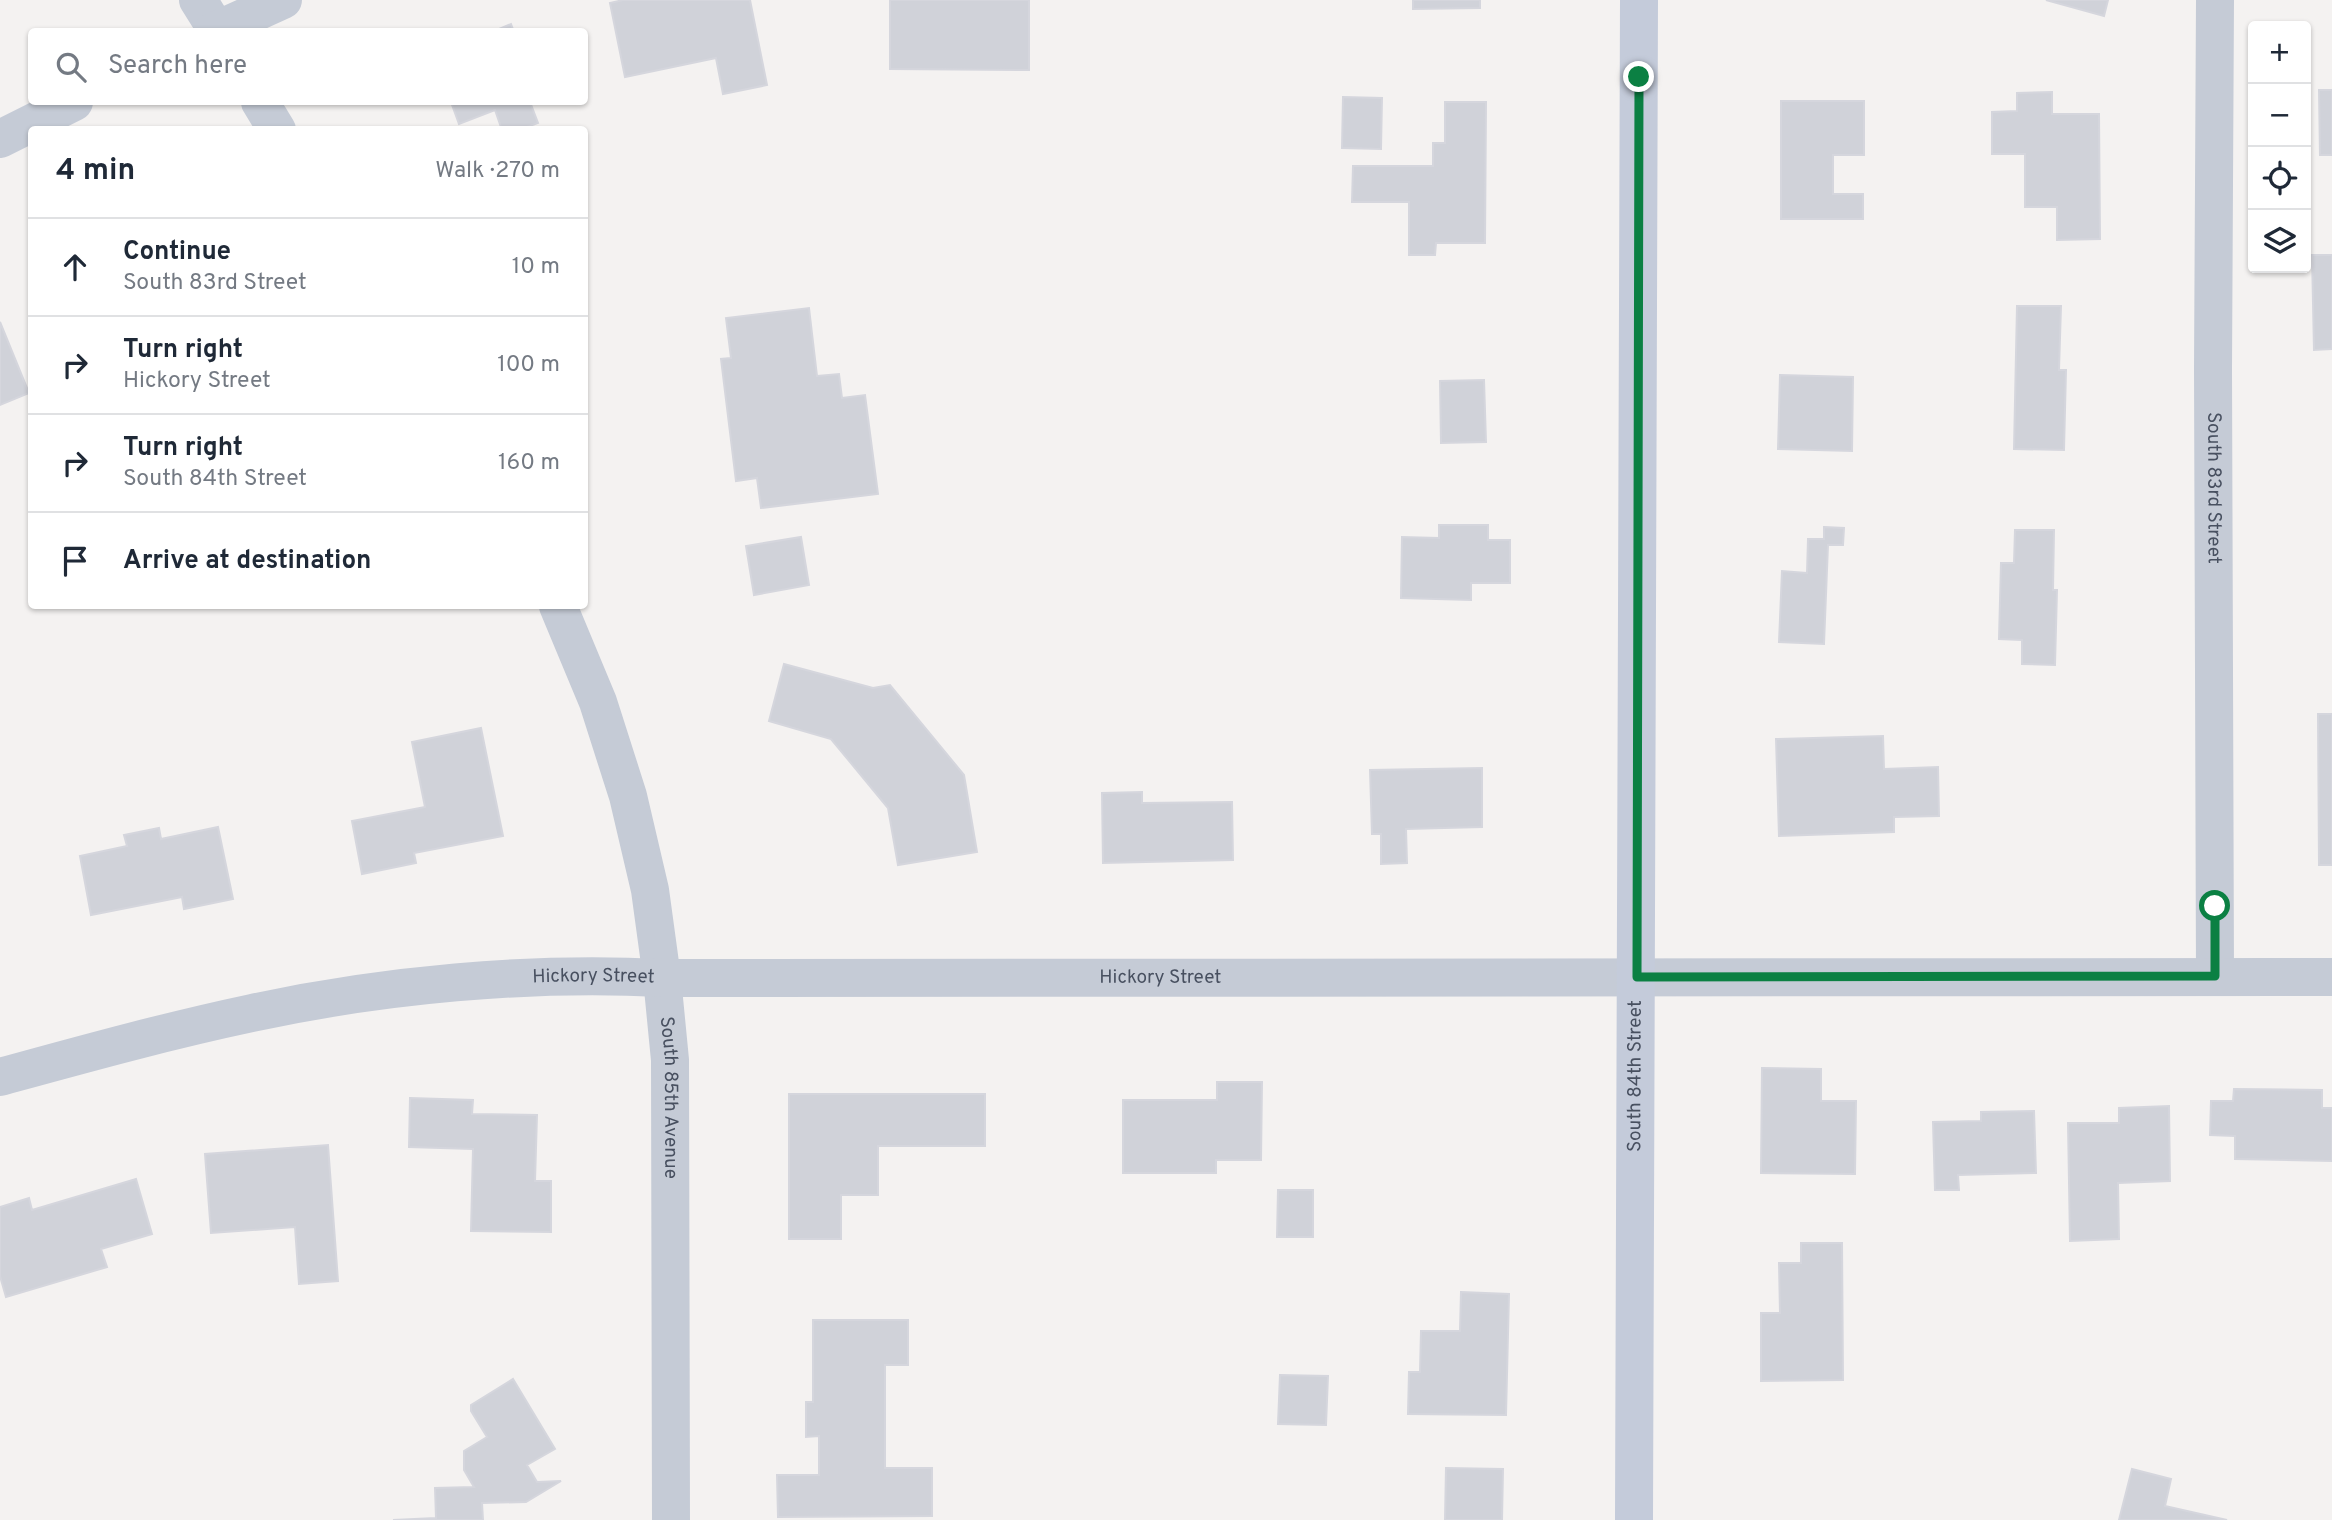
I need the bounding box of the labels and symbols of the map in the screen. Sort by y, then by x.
route end [1623,61,1654,92]
street label: South 83rd Street [2201,412,2226,564]
route start [2199,890,2230,921]
street label: Hickory Street [532,964,655,990]
street label: Hickory Street [1099,966,1221,990]
street label: South 84th Street [1623,1000,1648,1152]
street label: South 85th Avenue [654,1015,682,1179]

